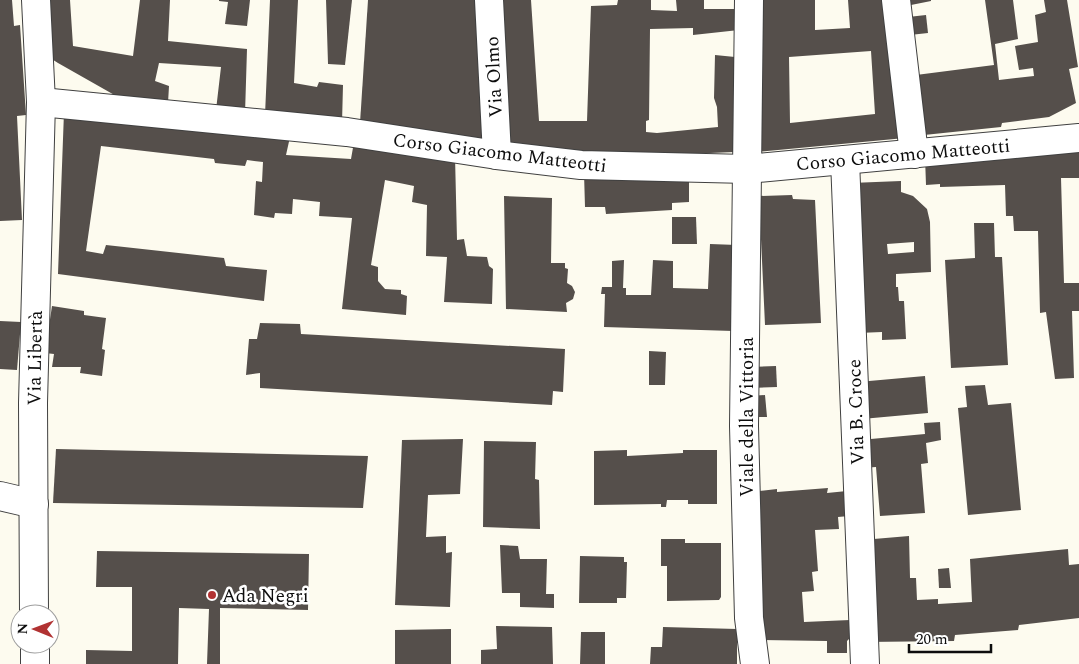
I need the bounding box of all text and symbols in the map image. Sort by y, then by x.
street label: Via Olmo [478,35,511,118]
street label: Corso Giacomo Matteotti [391,126,608,181]
street label: Corso Giacomo Matteotti [795,132,1012,179]
street label: Via Libertà [20,309,51,406]
street label: Viale della Vittoria [733,336,762,497]
street label: Via B. Croce [840,359,873,465]
place label: Ada Negri [222,582,309,611]
marker: Ada Negri [206,589,218,601]
north arrow [10,604,60,654]
scale bar [909,622,992,654]
text: N [12,623,33,635]
text: 20 m [916,628,948,651]

